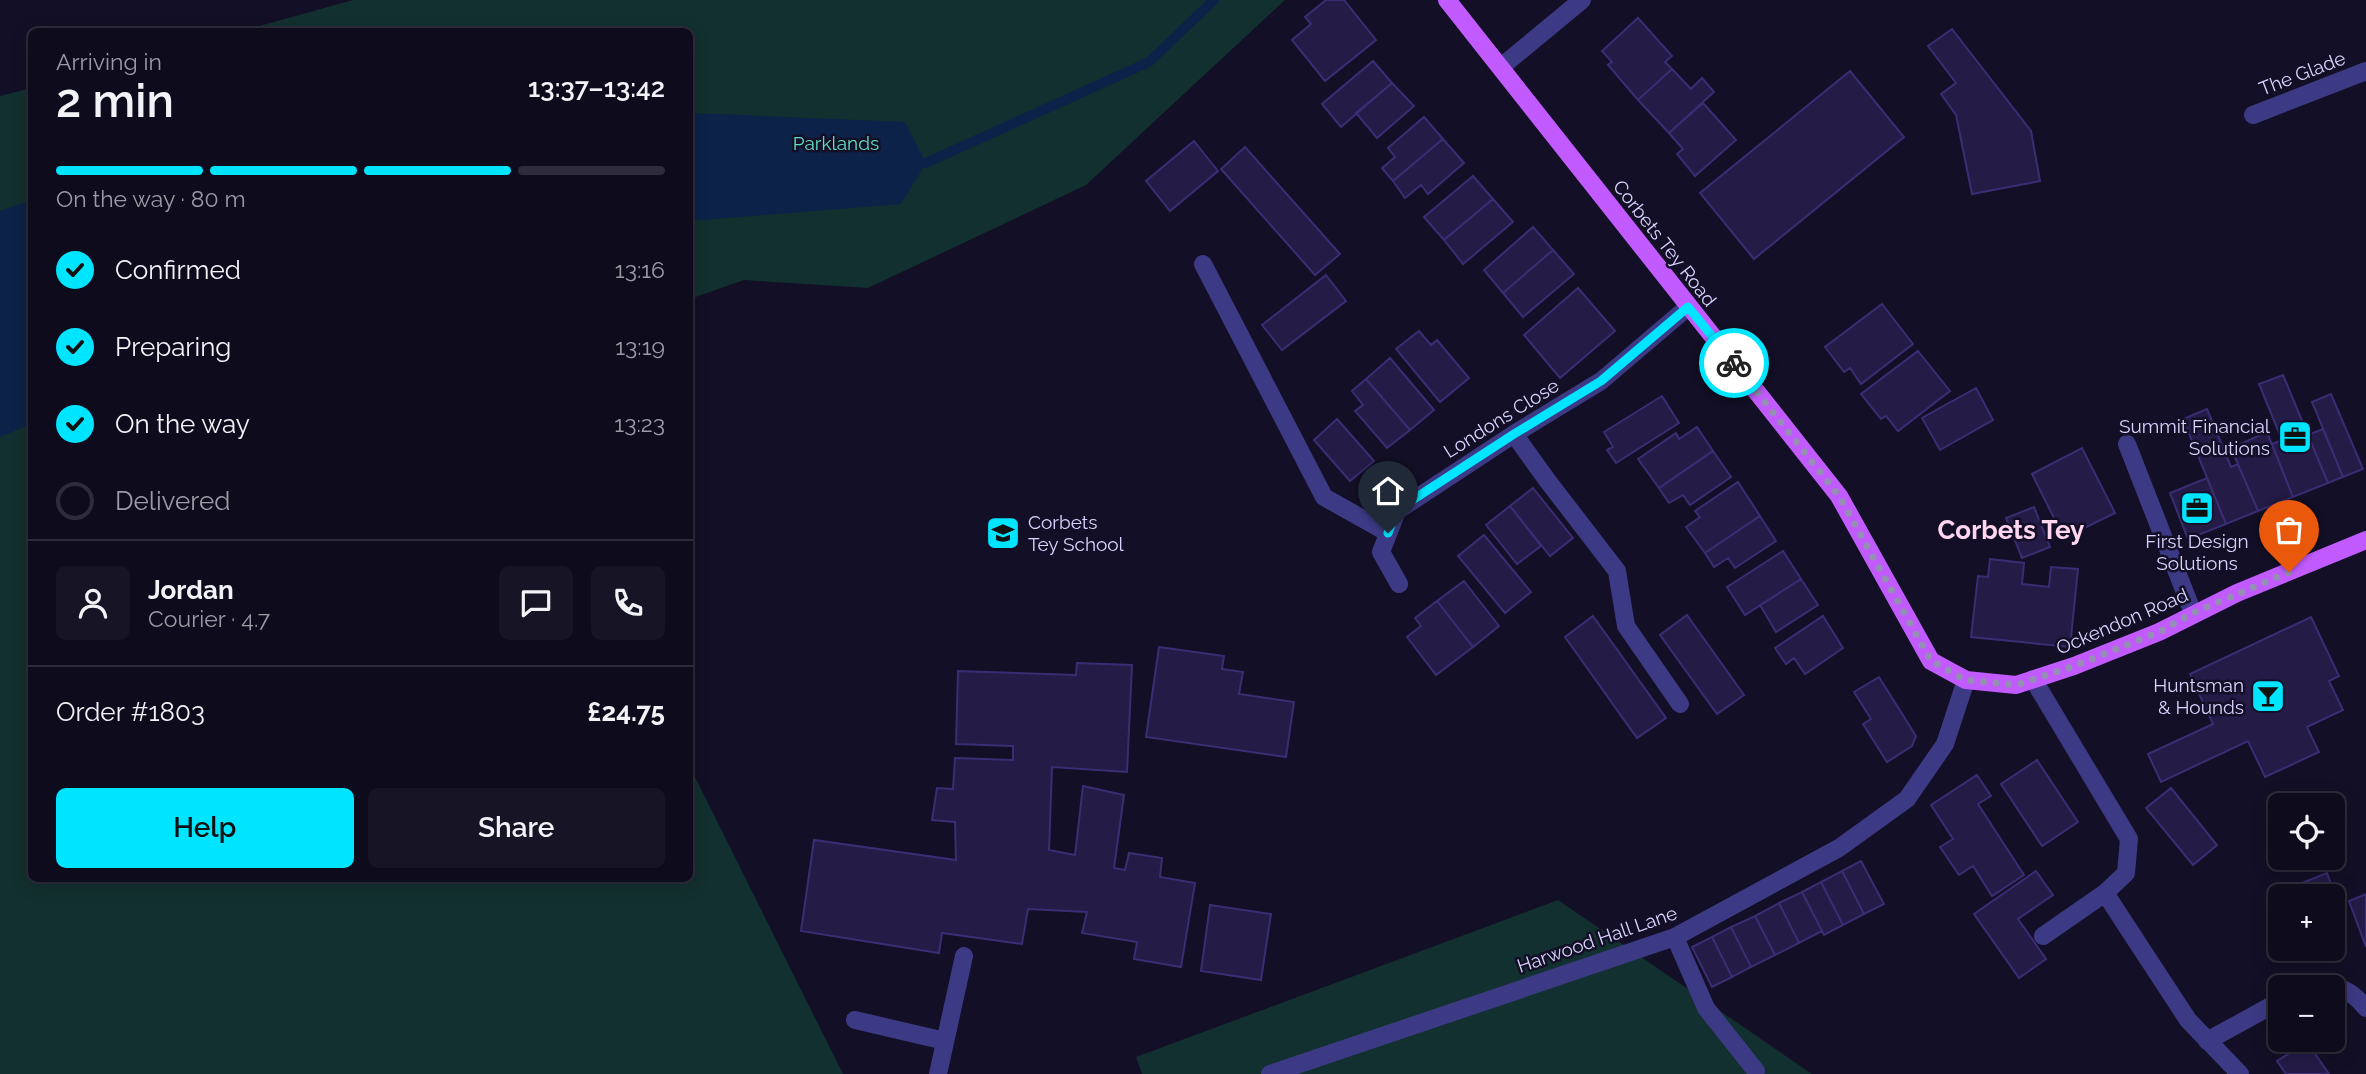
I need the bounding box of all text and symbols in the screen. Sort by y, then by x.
street label: The Glade [2256,46,2348,100]
text: Arriving in [56,48,162,75]
text: 13:37–13:42 [528,73,665,103]
text: 2 min [56,74,174,128]
park label: Parklands [793,132,879,154]
street label: Corbets Tey Road [1609,175,1721,311]
text: On the way · 80 m [56,185,246,212]
icon: check [56,251,94,289]
text: Confirmed [115,255,241,285]
text: 13:16 [615,256,665,283]
icon: check [56,328,94,366]
courier [1699,328,1769,398]
text: Preparing [115,332,231,362]
text: 13:19 [615,333,665,360]
icon: bike [1715,344,1753,382]
street label: Londons Close [1439,374,1563,462]
icon: check [56,405,94,443]
text: On the way [115,409,250,439]
text: 13:23 [614,410,665,437]
place label: Summit Financial Solutions [2119,415,2271,459]
office icon: Summit Financial Solutions [2276,418,2314,456]
pin [1358,461,1418,533]
icon: home [1369,472,1407,510]
text: Delivered [115,486,230,516]
office icon: First Design Solutions [2178,489,2216,527]
pin [2259,500,2319,572]
place label: Corbets Tey School [1028,511,1125,555]
icon: bag [2270,511,2308,549]
school or university icon: Corbets Tey School [984,514,1022,552]
district label: Corbets Tey [1938,515,2084,545]
place label: First Design Solutions [2145,530,2249,574]
button: person [56,566,130,640]
button: chat [499,566,573,640]
button: phone [591,566,665,640]
text: Jordan [148,575,234,605]
street label: Ockendon Road [2053,583,2191,659]
text: Courier · 4.7 [148,605,270,632]
place label: Huntsman & Hounds [2153,674,2244,718]
bar icon: Huntsman & Hounds [2249,677,2287,715]
text: Order #1803 [56,697,205,727]
text: £24.75 [587,697,665,727]
button: Help [56,788,354,868]
button: Share [368,788,665,868]
map controls [2268,793,2345,1052]
button: locate [2268,793,2345,870]
button: + [2268,884,2345,961]
street label: Harwood Hall Lane [1514,901,1680,977]
button: − [2268,975,2345,1052]

